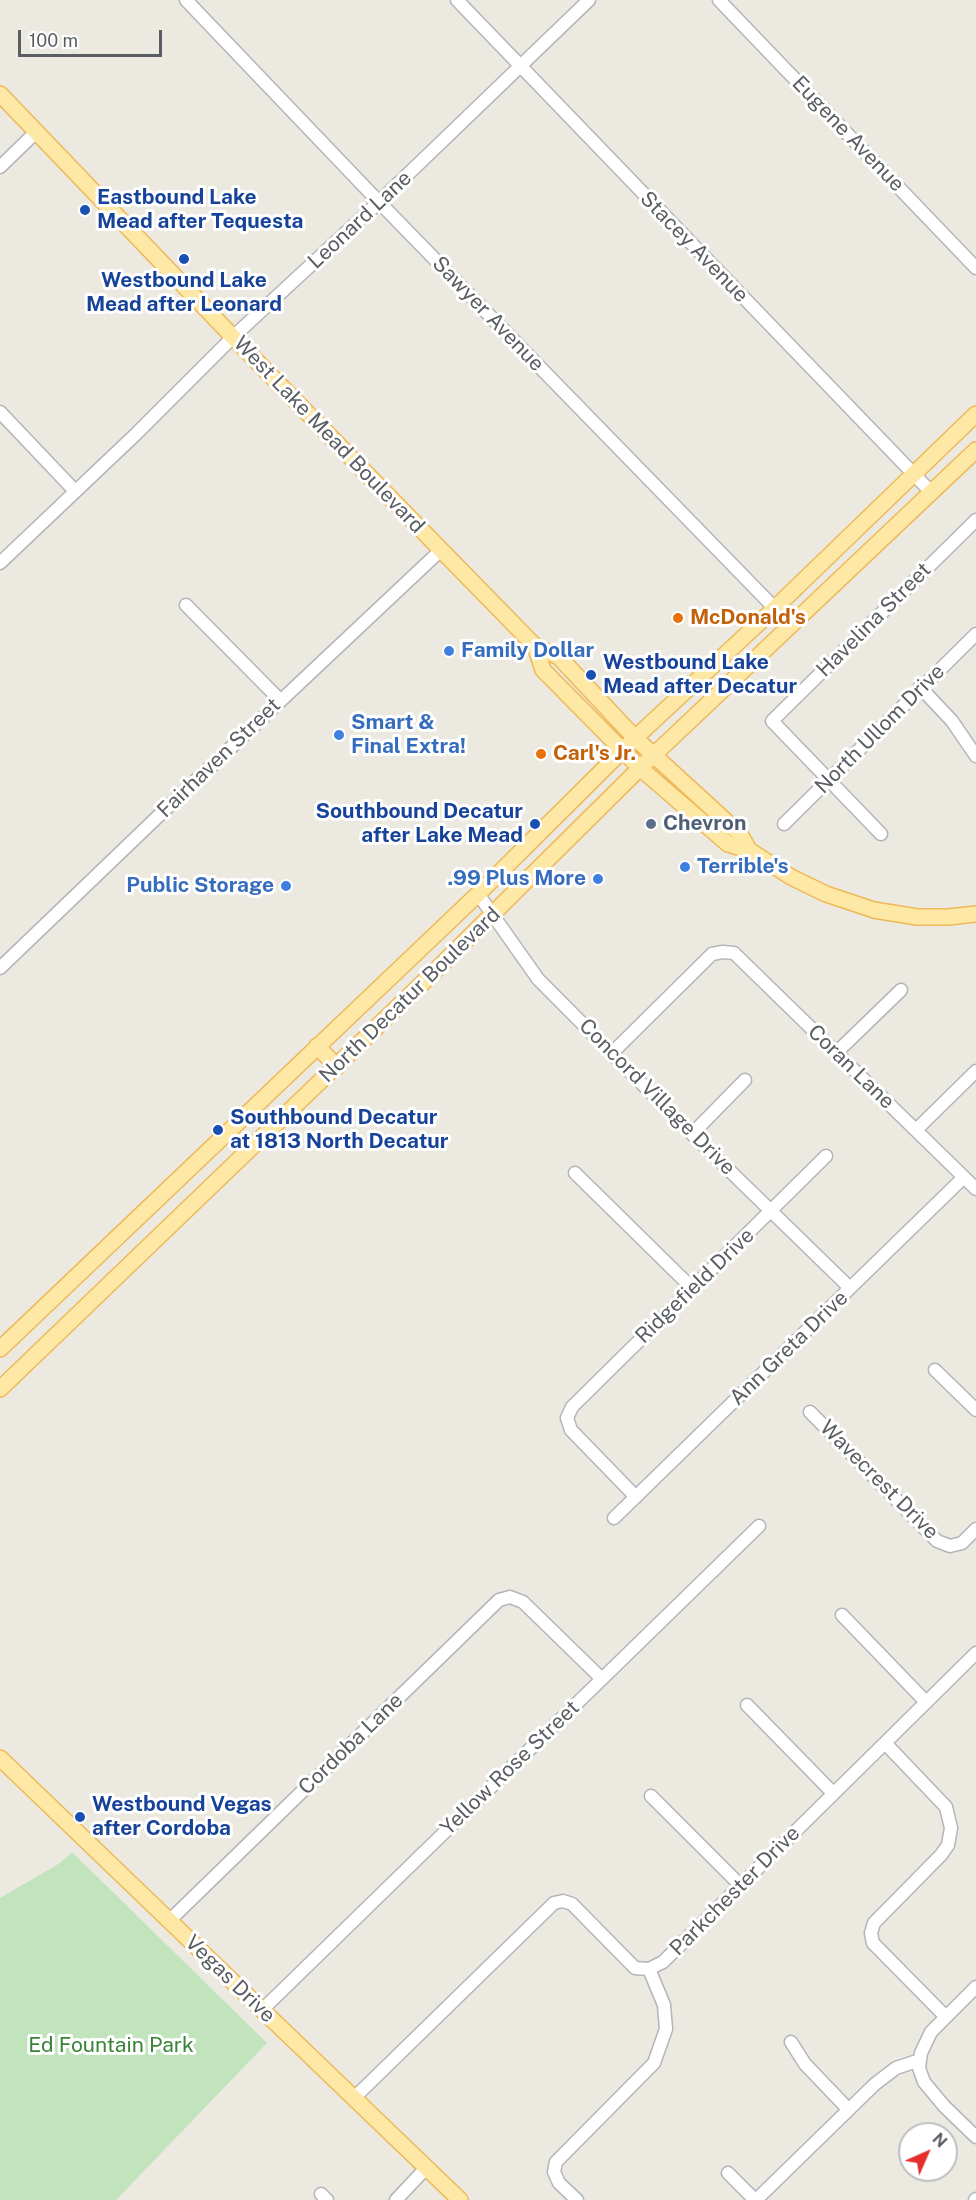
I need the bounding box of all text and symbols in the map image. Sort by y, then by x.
scale bar [21,18,165,56]
text: 100 m [29,30,78,51]
street label: Eugene Avenue [787,71,909,197]
street label: Leonard Lane [303,166,417,274]
place label: Eastbound Lake Mead after Tequesta [97,185,303,235]
street label: Stacey Avenue [635,186,753,308]
marker: Eastbound Lake Mead after Tequesta [78,203,92,217]
street label: Sawyer Avenue [427,251,549,377]
marker: Westbound Lake Mead after Leonard [177,252,191,266]
place label: Westbound Lake Mead after Leonard [86,268,282,318]
street label: West Lake Mead Boulevard [228,331,430,539]
street label: Havelina Street [812,558,936,682]
place label: McDonald's [690,605,806,631]
marker: McDonald's [671,611,685,625]
place label: Family Dollar [461,638,594,664]
marker: Family Dollar [442,644,456,658]
place label: Westbound Lake Mead after Decatur [603,650,797,700]
street label: North Ullom Drive [810,659,950,799]
marker: Westbound Lake Mead after Decatur [584,668,598,682]
street label: Fairhaven Street [152,693,286,823]
place label: Smart & Final Extra! [351,710,466,760]
marker: Smart & Final Extra! [332,728,346,742]
place label: Carl's Jr. [553,741,636,767]
marker: Carl's Jr. [534,747,548,761]
place label: Southbound Decatur after Lake Mead [316,799,523,849]
place label: Chevron [663,811,746,837]
marker: Southbound Decatur after Lake Mead [528,817,542,831]
marker: Chevron [644,817,658,831]
place label: Terrible's [697,854,789,880]
marker: Terrible's [678,860,692,874]
place label: .99 Plus More [447,866,586,892]
marker: .99 Plus More [591,872,605,886]
place label: Public Storage [126,873,274,899]
marker: Public Storage [279,879,293,893]
street label: North Decatur Boulevard [314,902,506,1088]
street label: Concord Village Drive [574,1014,740,1180]
street label: Coran Lane [803,1020,899,1114]
place label: Southbound Decatur at 1813 North Decatur [230,1105,448,1155]
marker: Southbound Decatur at 1813 North Decatur [211,1123,225,1137]
street label: Ridgefield Drive [630,1223,760,1349]
street label: Ann Greta Drive [725,1285,853,1411]
street label: Wavecrest Drive [814,1415,944,1545]
street label: Cordoba Lane [294,1688,408,1800]
street label: Yellow Rose Street [435,1695,585,1841]
place label: Westbound Vegas after Cordoba [92,1792,272,1842]
marker: Westbound Vegas after Cordoba [73,1810,87,1824]
street label: Parkchester Drive [665,1821,805,1961]
street label: Vegas Drive [180,1930,280,2028]
park label: Ed Fountain Park [28,2033,194,2059]
north arrow [898,2122,958,2182]
text: N [929,2129,951,2151]

